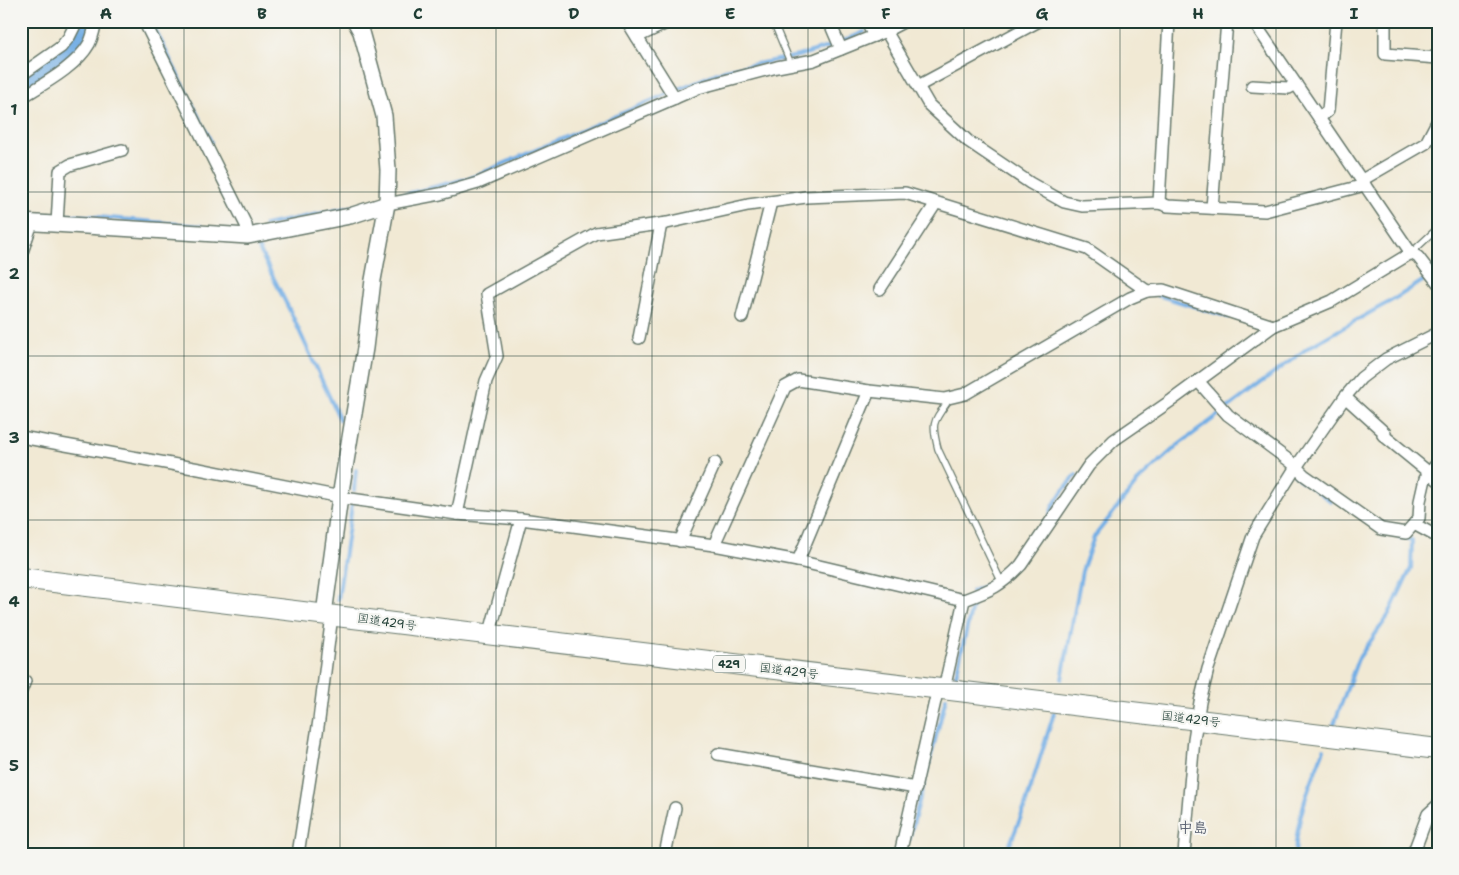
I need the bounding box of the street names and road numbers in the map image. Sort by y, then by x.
street label: 国道429号 [356,610,418,634]
road number: 429 [713,656,745,672]
street label: 国道429号 [758,659,820,683]
street label: 国道429号 [1160,707,1222,731]

